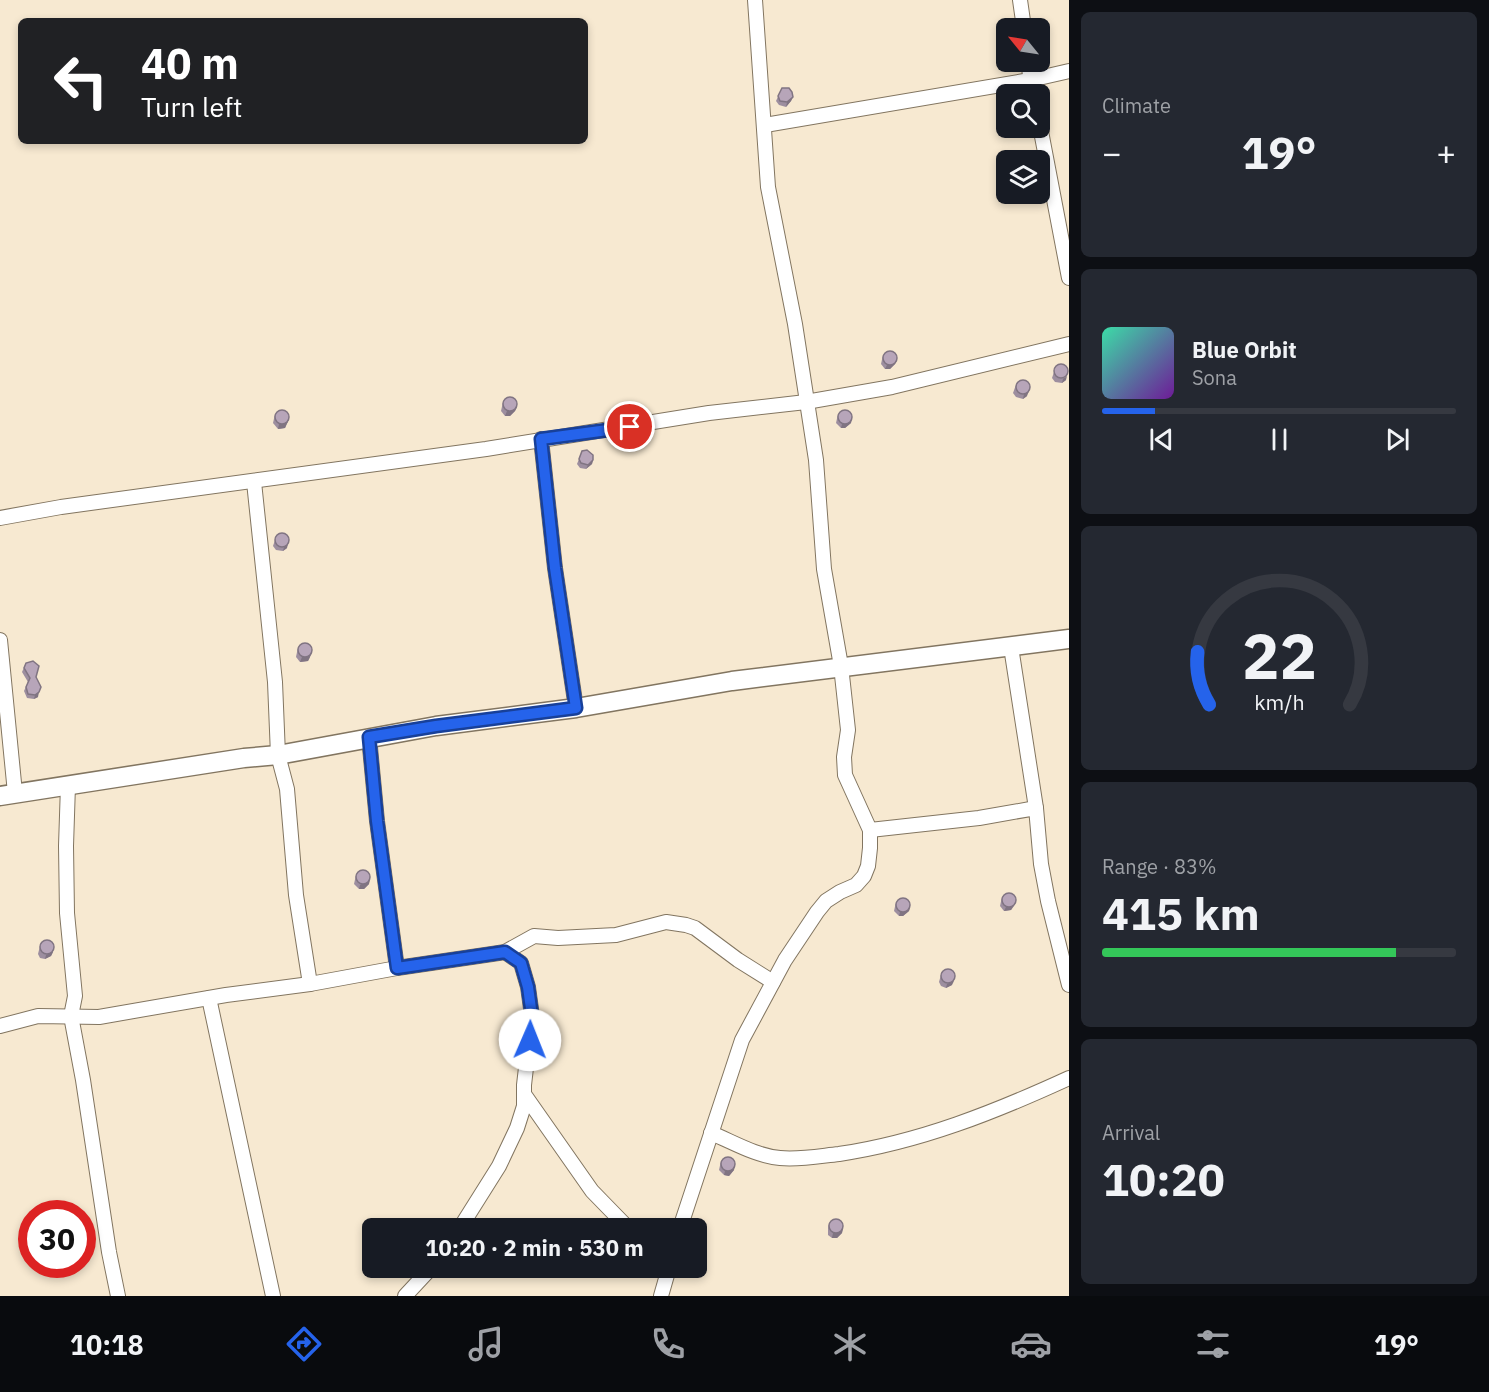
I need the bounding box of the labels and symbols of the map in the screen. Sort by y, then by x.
north arrow [996,18,1050,72]
pin [604,401,655,452]
position arrow [498,1008,562,1072]
speed limit sign: 30 [18,1200,96,1278]

